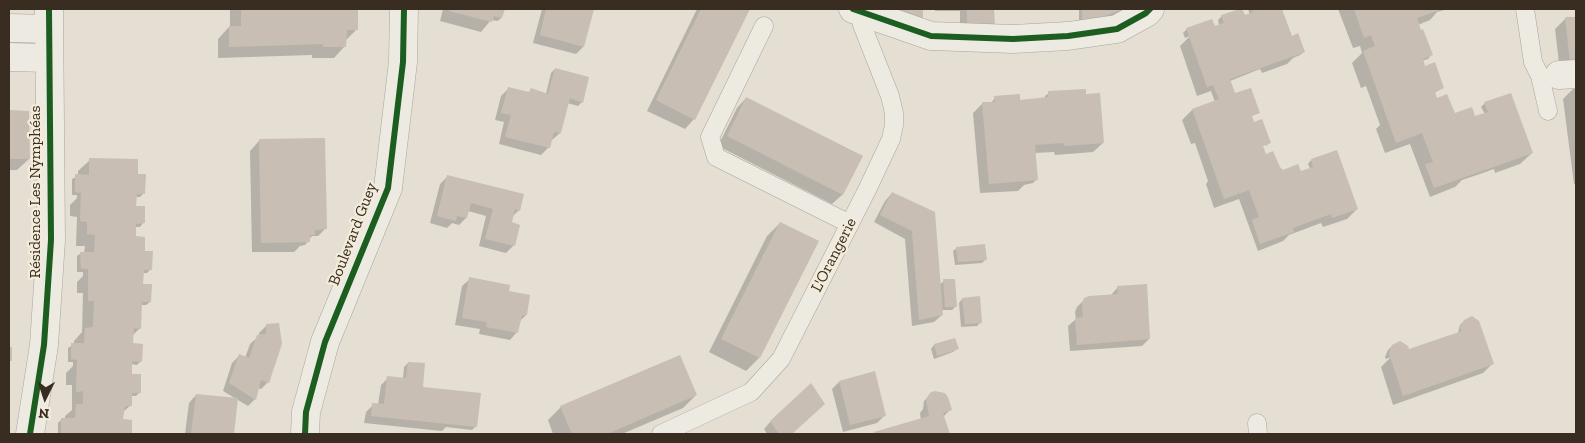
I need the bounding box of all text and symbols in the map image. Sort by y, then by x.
street label: Résidence Les Nymphéas [25,106,45,278]
street label: Boulevard Guey [325,180,381,288]
street label: L'Orangerie [807,215,861,295]
north arrow [20,373,70,423]
text: N [38,405,50,422]

